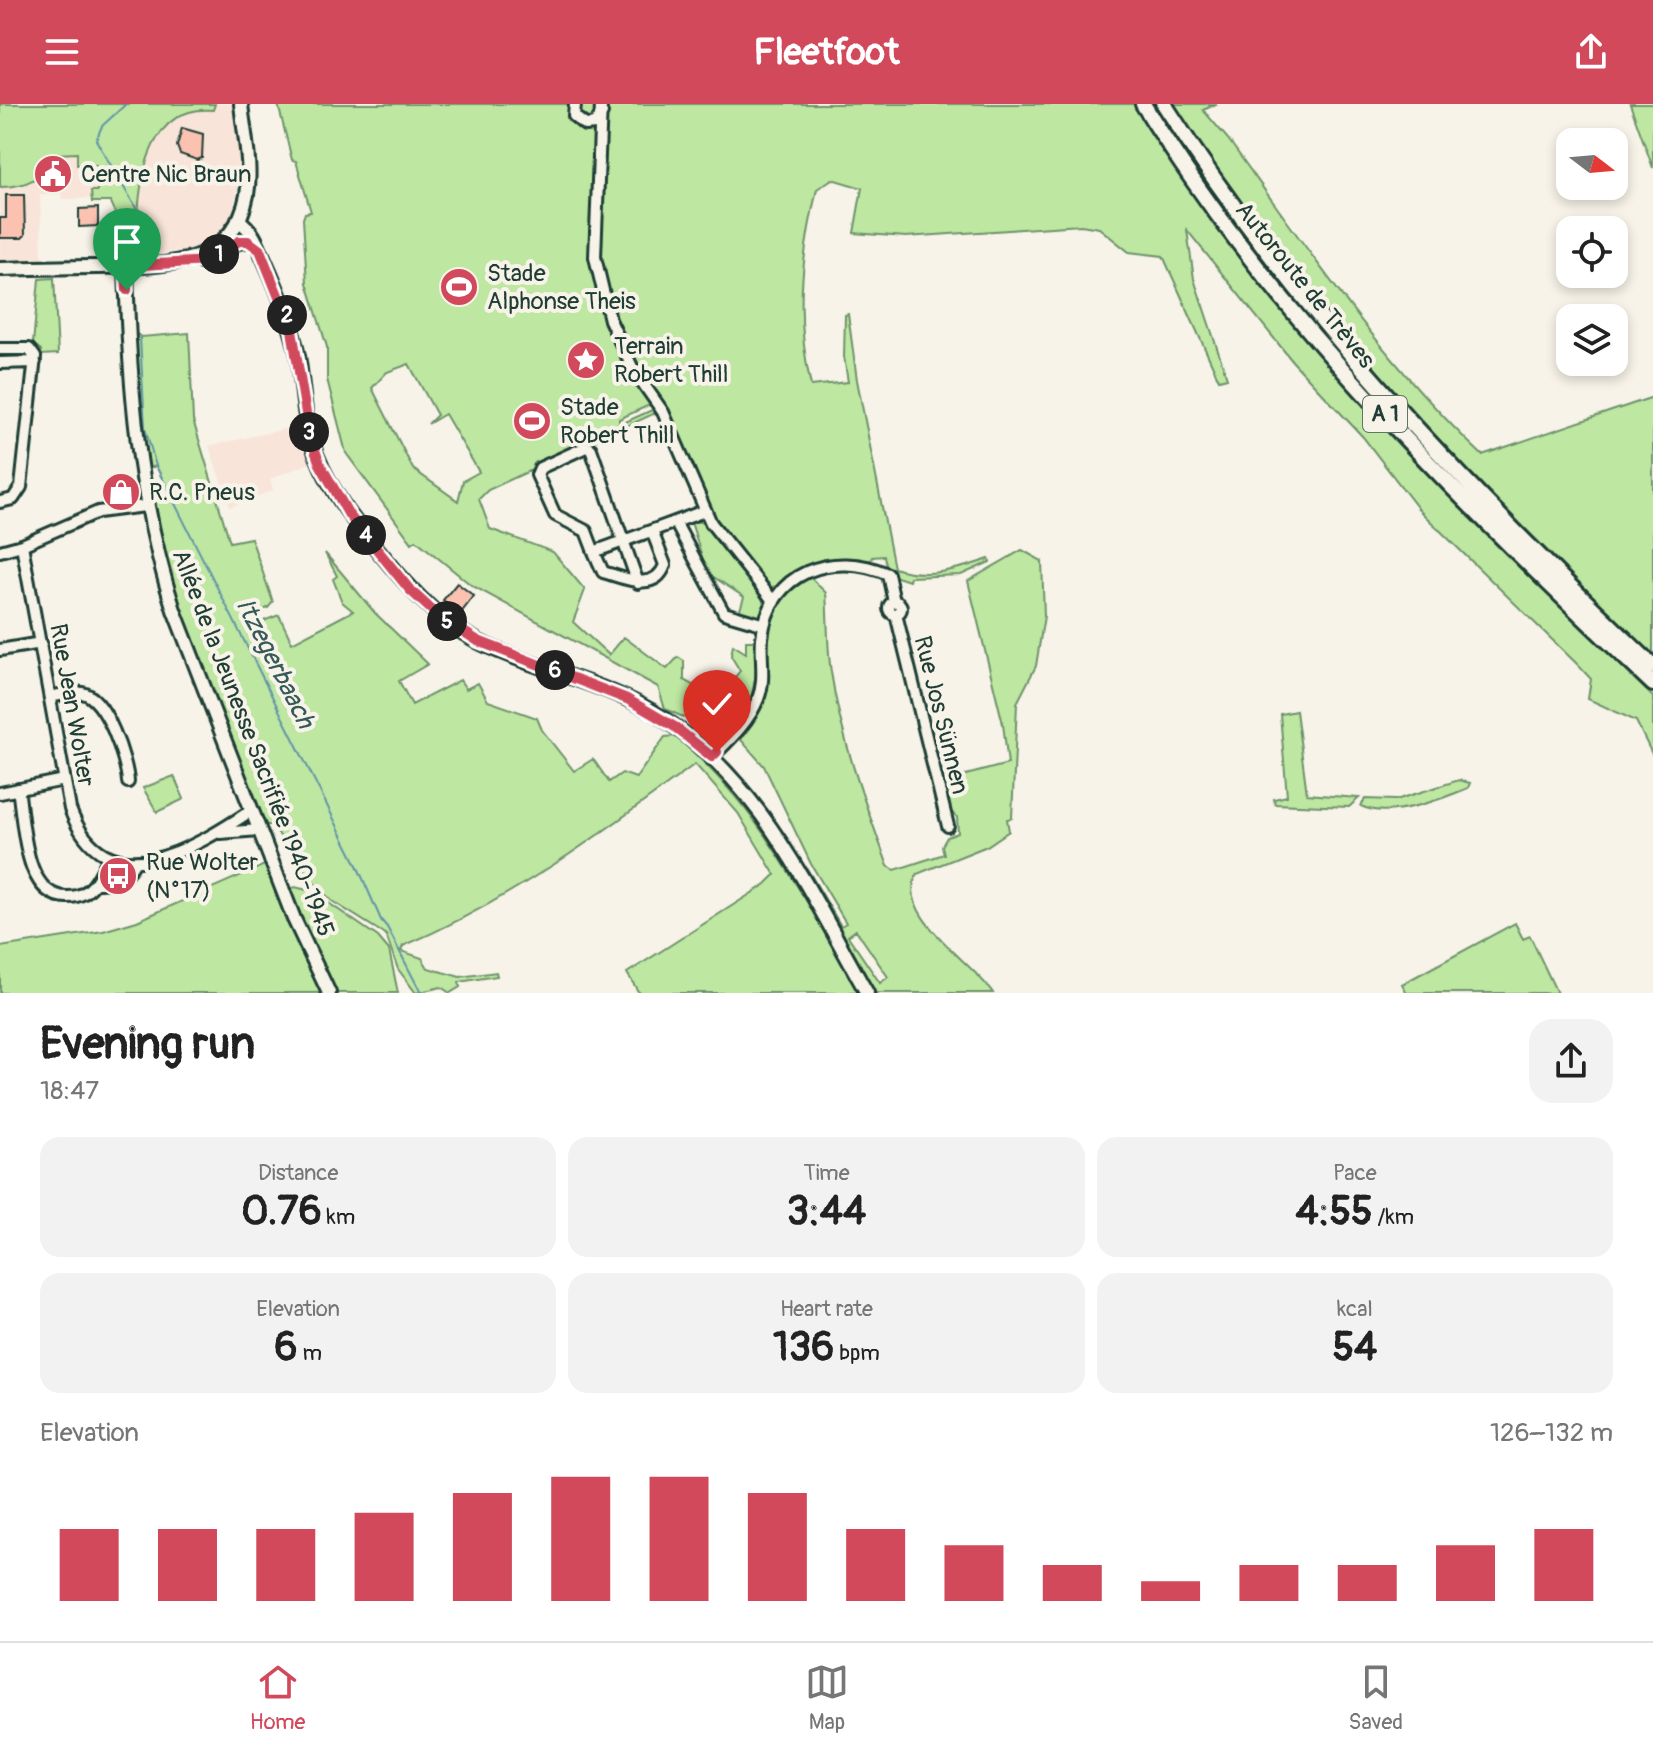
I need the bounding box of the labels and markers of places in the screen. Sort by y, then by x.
public building icon: Centre Nic Braun [32,153,74,195]
place label: Centre Nic Braun [81,160,252,189]
pin [93,208,161,290]
pin: 1 [199,234,239,274]
place label: Stade Alphonse Theis [487,259,636,316]
sports icon: Stade Alphonse Theis [438,266,480,308]
pin: 2 [267,295,307,335]
place label: Terrain Robert Thill [614,332,728,389]
place icon: Terrain Robert Thill [565,339,607,381]
place label: Stade Robert Thill [560,393,674,450]
sports icon: Stade Robert Thill [511,400,553,442]
pin: 3 [289,412,329,452]
shop icon: R.C. Pneus [100,471,142,513]
place label: R.C. Pneus [149,478,255,507]
pin: 4 [346,515,386,555]
pin: 5 [427,601,467,641]
pin: 6 [535,650,575,690]
pin [683,670,751,752]
place label: Rue Wolter (N°17) [146,848,259,905]
bus stop icon: Rue Wolter (N°17) [97,855,139,897]

